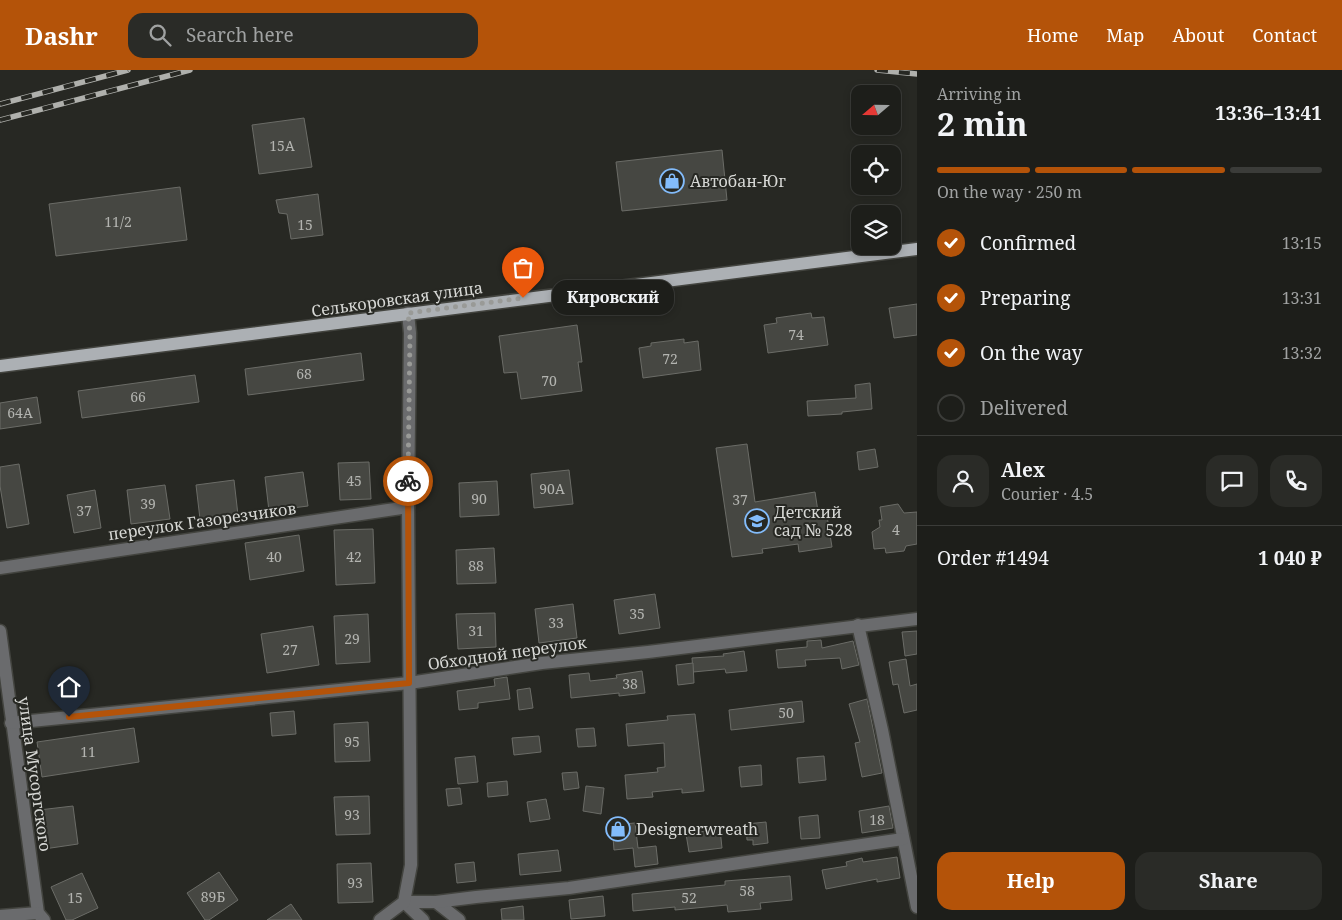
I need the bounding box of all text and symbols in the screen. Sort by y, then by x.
search box [128,13,478,58]
text: Dashr [25,19,98,52]
icon: search [146,21,174,49]
text: Search here [186,22,294,48]
text: Home [1027,23,1078,47]
text: Map [1106,23,1144,47]
text: About [1172,23,1224,47]
text: Contact [1252,23,1317,47]
text: Arriving in [937,83,1021,105]
north arrow [851,85,901,135]
map controls [851,85,901,255]
text: 13:36–13:41 [1215,100,1322,126]
text: 2 min [937,102,1028,145]
house number: 15А [269,136,295,155]
button: locate [851,145,901,195]
shop icon: Автобан-Юг [659,168,685,194]
place label: Автобан-Юг [690,170,786,192]
text: On the way · 250 m [937,181,1082,203]
button: layers [851,205,901,255]
house number: 11/2 [104,212,132,231]
house number: 15 [297,215,313,234]
icon: check [937,229,965,257]
text: Confirmed [980,230,1076,256]
text: 13:15 [1282,232,1322,254]
pin [502,247,544,298]
icon: bag [509,254,537,282]
street label: Селькоровская улица [310,276,484,322]
callout: Кировский [553,280,676,316]
icon: check [937,284,965,312]
text: Preparing [980,285,1070,311]
text: Кировский [567,286,659,308]
text: 13:31 [1282,287,1322,309]
house number: 74 [788,325,804,344]
icon: check [937,339,965,367]
text: On the way [980,340,1083,366]
text: 13:32 [1282,342,1322,364]
house number: 72 [662,349,678,368]
house number: 68 [296,364,312,383]
house number: 70 [541,371,557,390]
house number: 66 [130,387,146,406]
text: Delivered [980,395,1068,421]
house number: 64А [7,403,33,422]
button: person [937,455,989,507]
button: chat [1206,455,1258,507]
button: phone [1270,455,1322,507]
courier [383,456,433,506]
text: Alex [1001,457,1045,483]
icon: bike [394,467,422,495]
house number: 45 [346,471,362,490]
house number: 90А [539,479,565,498]
text: Courier · 4.5 [1001,483,1093,505]
house number: 90 [471,489,487,508]
house number: 37 [732,490,748,509]
house number: 39 [140,494,156,513]
street label: переулок Газорезчиков [107,497,297,545]
house number: 37 [76,501,92,520]
place label: Детский сад № 528 [774,501,852,541]
school or university icon: Детский сад № 528 [744,508,770,534]
house number: 4 [892,520,900,539]
text: Order #1494 [937,545,1049,571]
text: 1 040 ₽ [1258,545,1322,571]
house number: 40 [266,547,282,566]
house number: 42 [346,547,362,566]
house number: 88 [468,556,484,575]
house number: 35 [629,604,645,623]
house number: 33 [548,613,564,632]
house number: 31 [468,621,484,640]
house number: 29 [344,629,360,648]
street label: Обходной переулок [426,631,588,675]
house number: 27 [282,640,298,659]
pin [48,666,90,717]
icon: home [55,673,83,701]
house number: 38 [622,674,638,693]
street label: улица Мусоргского [13,695,57,853]
house number: 50 [778,703,794,722]
house number: 95 [344,732,360,751]
house number: 11 [80,742,96,761]
house number: 93 [344,805,360,824]
house number: 18 [869,810,885,829]
shop icon: Designerwreath [605,816,631,842]
place label: Designerwreath [636,818,758,840]
button: Help [937,852,1125,910]
button: Share [1135,852,1322,910]
house number: 93 [347,873,363,892]
house number: 58 [739,881,755,900]
house number: 89Б [201,887,225,906]
house number: 15 [67,888,83,907]
house number: 52 [681,888,697,907]

